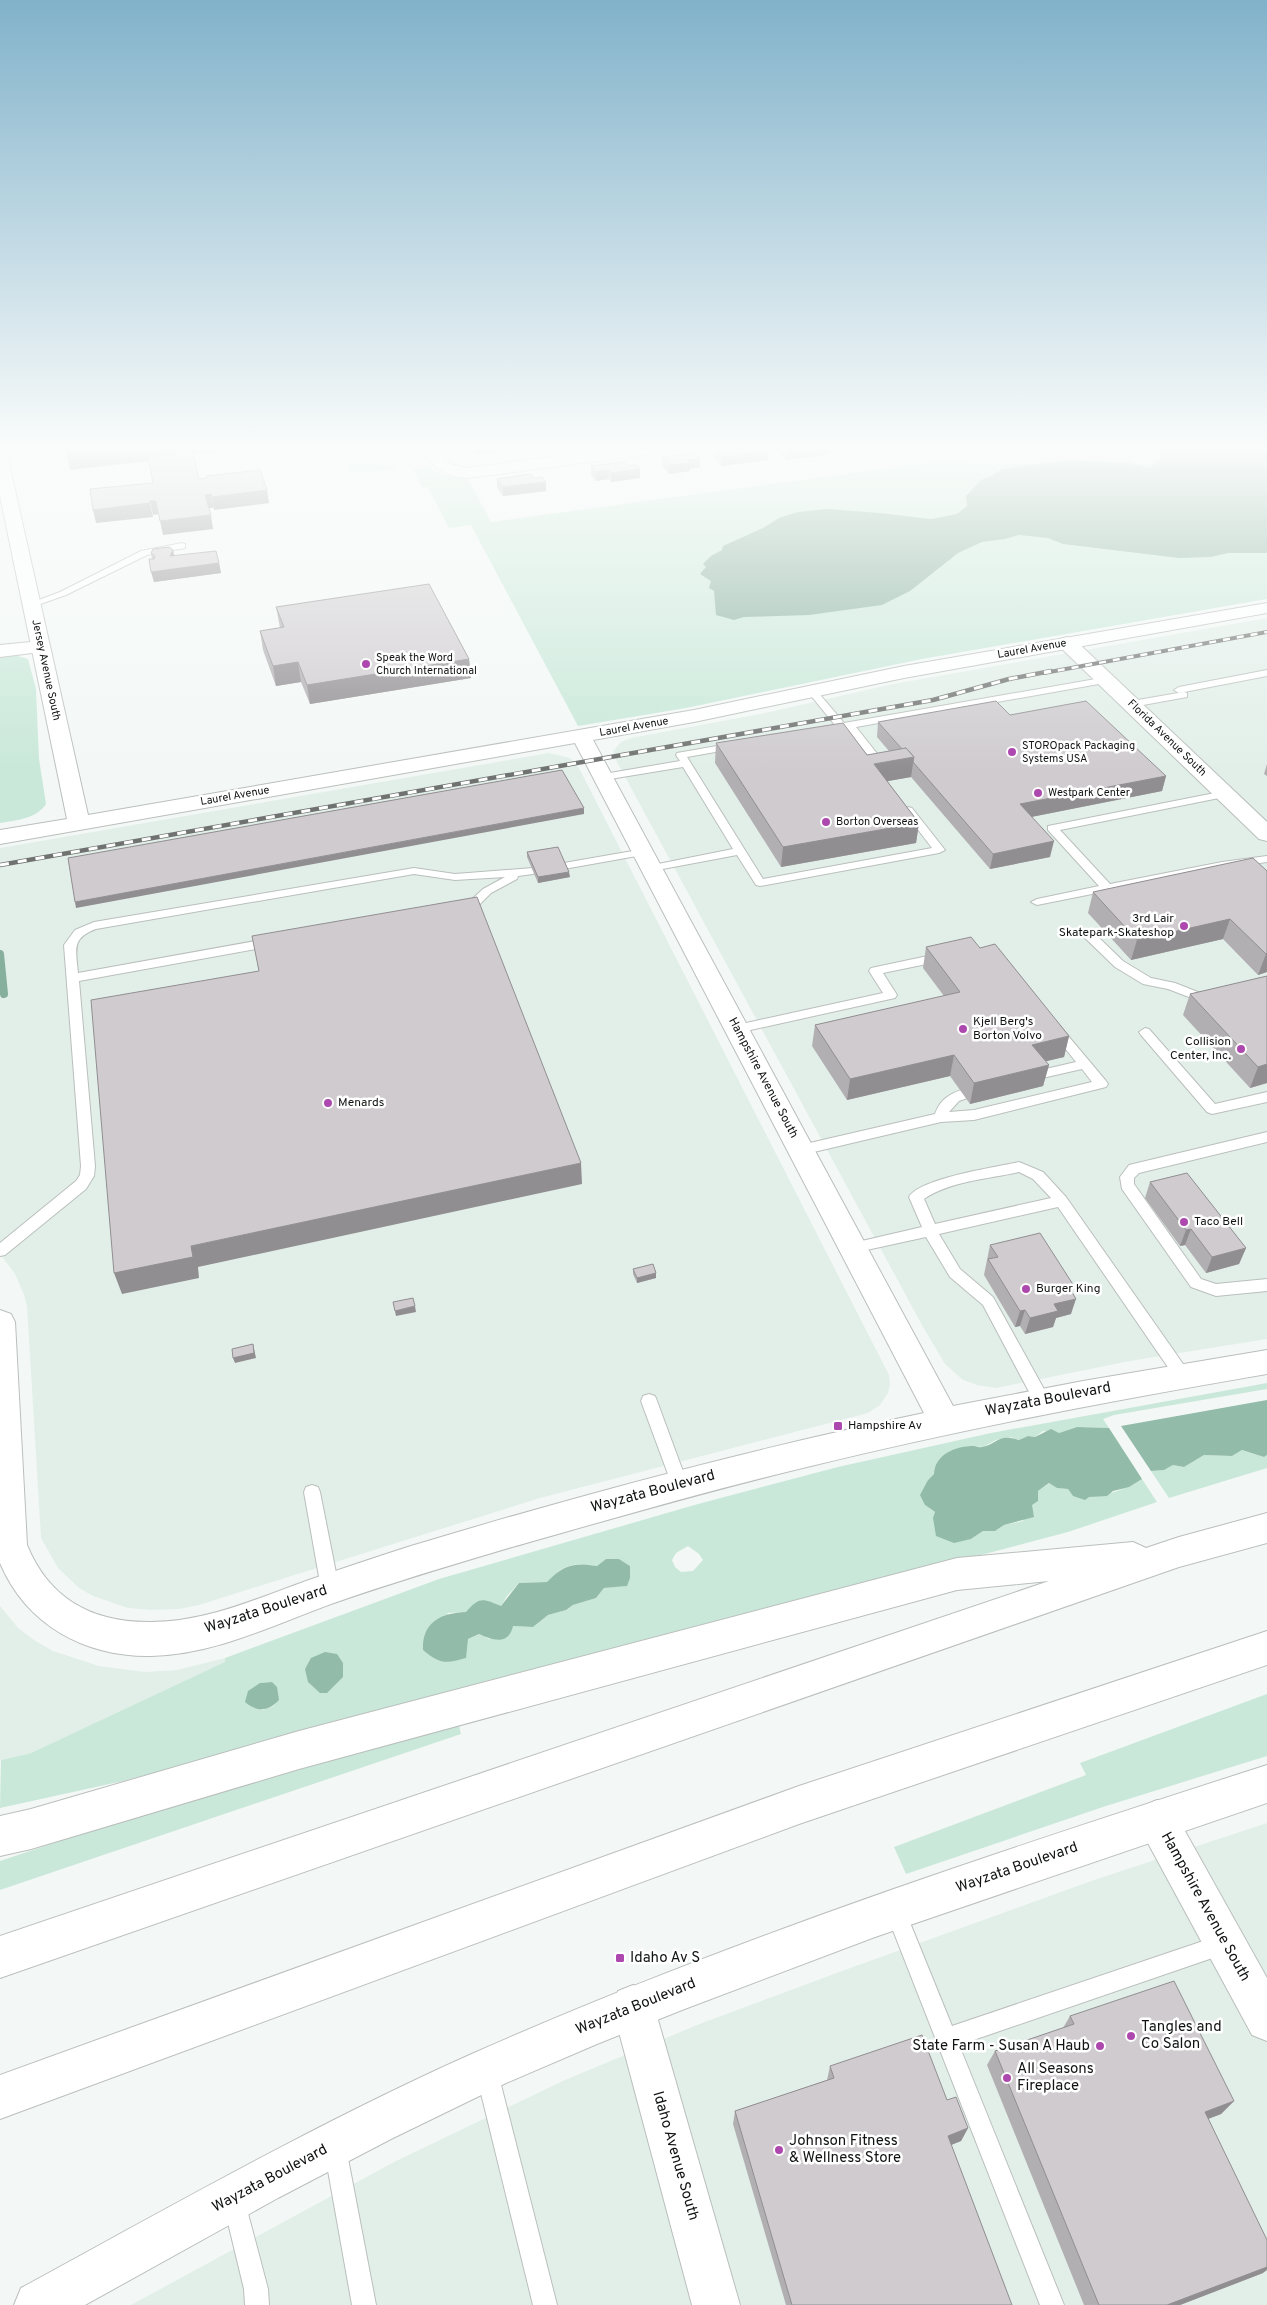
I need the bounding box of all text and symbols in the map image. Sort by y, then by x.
street label: Jersey Avenue South [28,618,64,722]
street label: Laurel Avenue [996,636,1068,662]
place label: Speak the Word Church International [376,651,477,678]
marker: Speak the Word Church International [360,658,372,670]
street label: Florida Avenue South [1125,697,1209,779]
street label: Laurel Avenue [598,714,670,740]
place label: STOROpack Packaging Systems USA [1022,739,1135,766]
marker: STOROpack Packaging Systems USA [1006,746,1018,758]
street label: Laurel Avenue [199,783,271,809]
place label: Westpark Center [1048,786,1131,800]
marker: Westpark Center [1032,787,1044,799]
place label: Borton Overseas [836,815,918,829]
marker: Borton Overseas [820,816,832,828]
place label: 3rd Lair Skatepark-Skateshop [1059,911,1174,941]
marker: 3rd Lair Skatepark-Skateshop [1178,920,1190,932]
place label: Kjell Berg's Borton Volvo [973,1014,1042,1044]
street label: Hampshire Avenue South [724,1015,802,1141]
marker: Kjell Berg's Borton Volvo [957,1023,969,1035]
place label: Collision Center, Inc. [1170,1034,1231,1064]
marker: Collision Center, Inc. [1235,1043,1247,1055]
place label: Menards [338,1095,384,1111]
marker: Menards [322,1097,334,1109]
place label: Taco Bell [1194,1214,1243,1230]
marker: Taco Bell [1178,1216,1190,1228]
place label: Burger King [1036,1281,1101,1297]
marker: Burger King [1020,1283,1032,1295]
street label: Wayzata Boulevard [983,1378,1113,1422]
place label: Hampshire Av [848,1418,922,1434]
marker: Hampshire Av [832,1420,844,1432]
street label: Wayzata Boulevard [589,1466,717,1518]
street label: Wayzata Boulevard [202,1581,330,1639]
street label: Hampshire Avenue South [1156,1829,1254,1985]
street label: Wayzata Boulevard [953,1838,1081,1898]
place label: Idaho Av S [630,1949,700,1968]
marker: Idaho Av S [614,1952,626,1964]
street label: Wayzata Boulevard [573,1974,699,2040]
place label: Tangles and Co Salon [1141,2018,1222,2054]
marker: Tangles and Co Salon [1125,2030,1137,2042]
place label: State Farm - Susan A Haub [912,2037,1090,2056]
marker: State Farm - Susan A Haub [1094,2040,1106,2052]
place label: All Seasons Fireplace [1017,2060,1094,2096]
marker: All Seasons Fireplace [1001,2072,1013,2084]
street label: Idaho Avenue South [647,2089,703,2223]
place label: Johnson Fitness & Wellness Store [789,2132,901,2168]
street label: Wayzata Boulevard [209,2141,331,2217]
marker: Johnson Fitness & Wellness Store [773,2144,785,2156]

